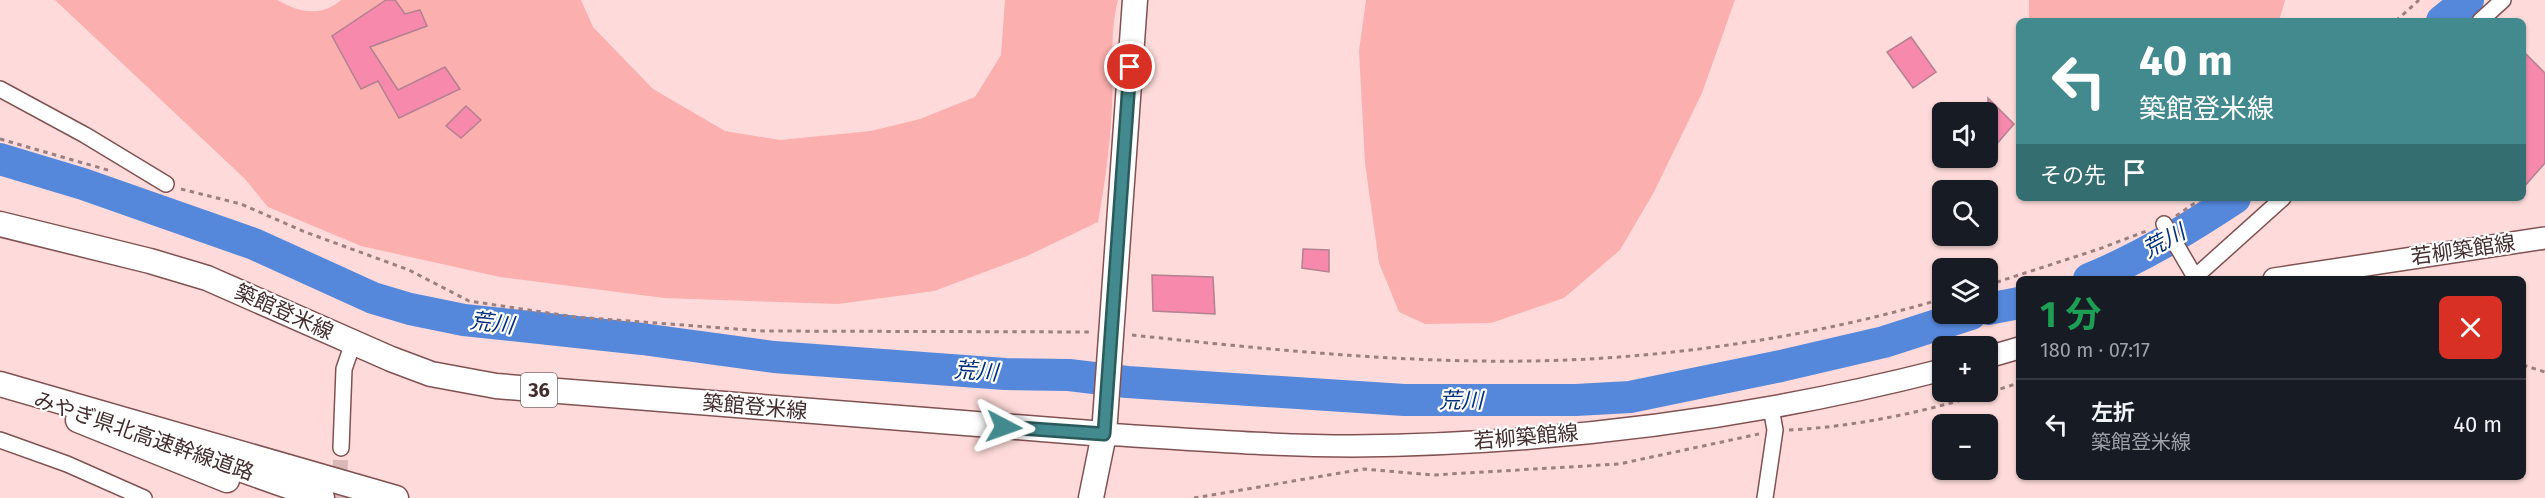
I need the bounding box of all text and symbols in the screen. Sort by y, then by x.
text: 40 m [2139,36,2233,86]
pin [1104,41,1155,92]
icon: left [2040,42,2118,120]
icon: arrive [1113,50,1146,83]
text: 築館登米線 [2139,93,2274,125]
map controls [1932,102,1998,480]
button: sound [1932,102,1998,168]
icon: arrive [2118,156,2151,189]
text: その先 [2040,162,2106,189]
button: search [1932,180,1998,246]
water label: 荒川 [2138,218,2192,263]
street label: 若柳築館線 [2409,230,2517,270]
button: layers [1932,258,1998,324]
street label: 築館登米線 [231,279,337,345]
text: 1 分 [2040,293,2101,337]
button: close [2439,296,2502,359]
water label: 荒川 [469,307,517,339]
button: + [1932,336,1998,402]
text: 180 m · 07:17 [2040,338,2150,362]
water label: 荒川 [953,356,1001,386]
road number: 36 [521,373,557,407]
street label: みやぎ県北高速幹線道路 [31,386,257,486]
water label: 荒川 [1439,387,1485,414]
street label: 築館登米線 [702,389,808,425]
position arrow [972,395,1036,459]
text: 左折 [2091,399,2135,426]
icon: left [2040,408,2073,441]
text: 40 m [2453,411,2502,438]
button: − [1932,414,1998,480]
street label: 若柳築館線 [1473,419,1579,455]
text: 築館登米線 [2091,430,2191,454]

